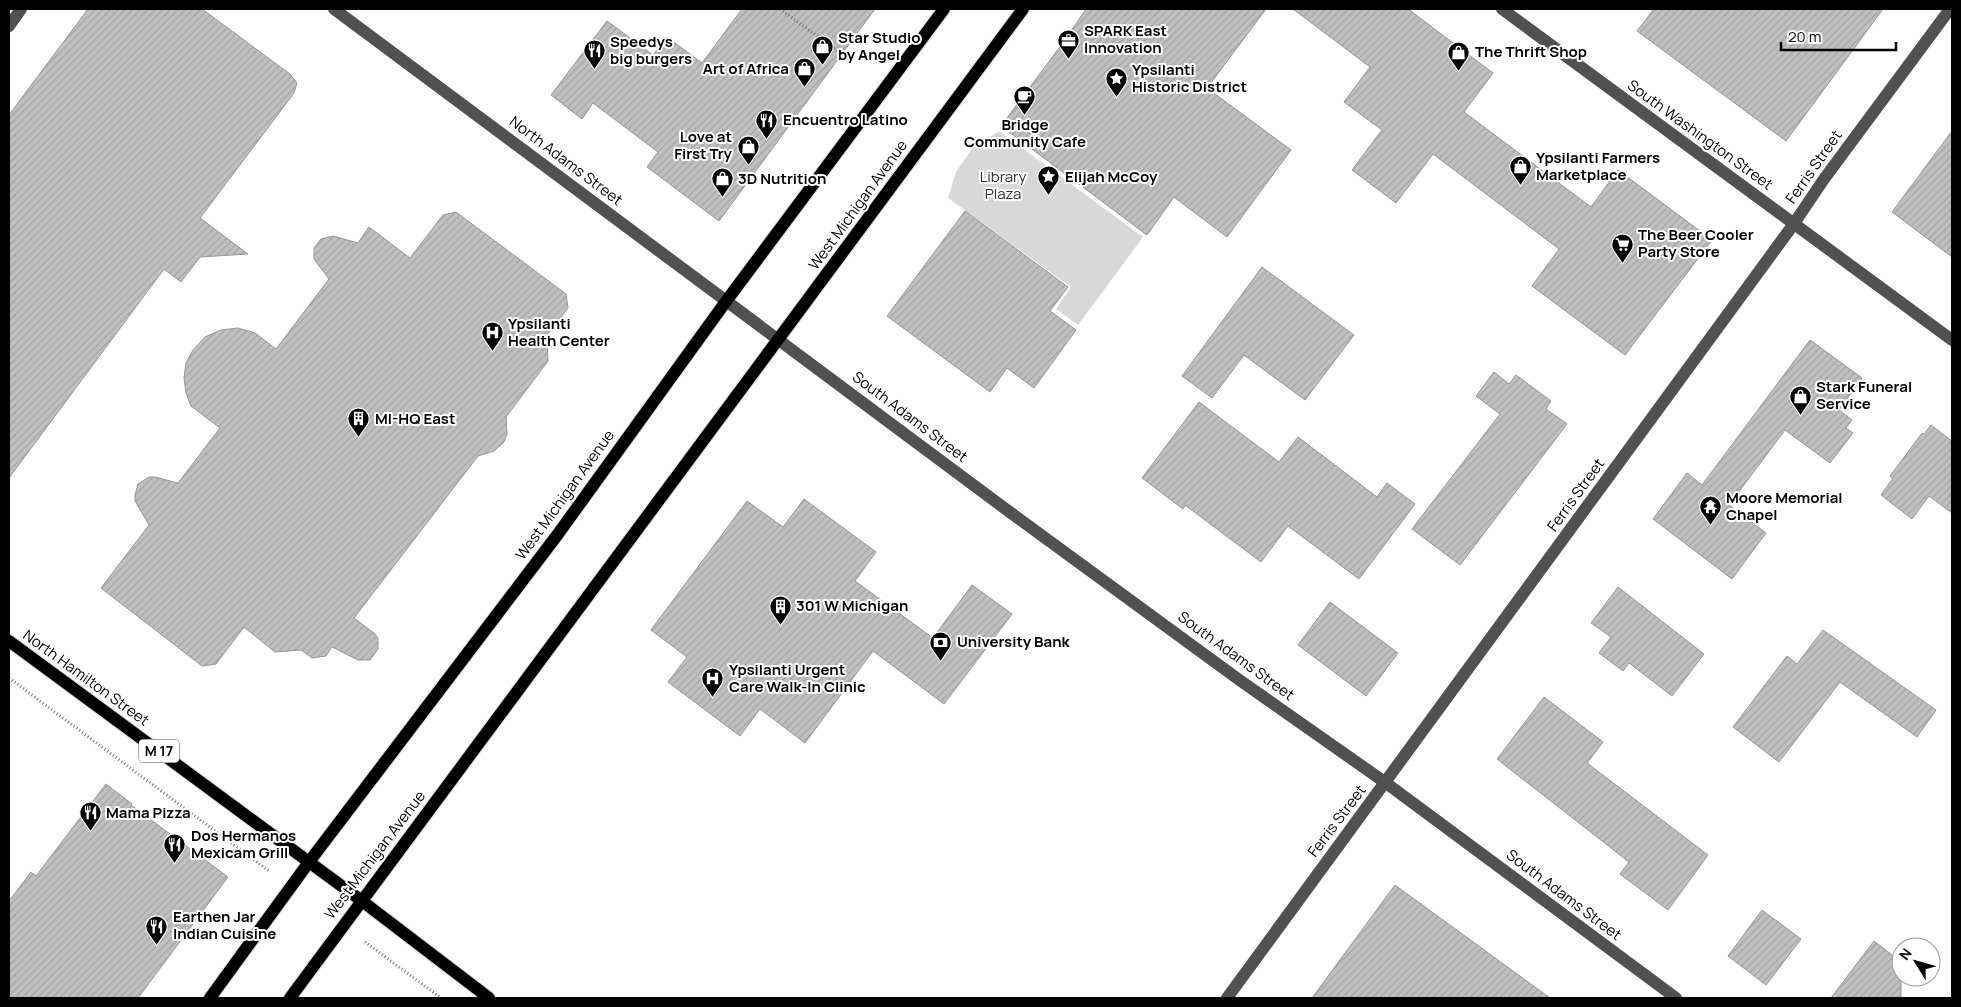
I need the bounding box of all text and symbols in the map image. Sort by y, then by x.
place label: SPARK East Innovation [1084,20,1167,58]
scale bar [1781,20,1896,52]
text: 20 m [1788,26,1821,47]
place label: Star Studio by Angel [838,27,920,65]
office icon: SPARK East Innovation [1056,28,1080,59]
place label: Speedys big burgers [610,31,692,69]
shop icon: Star Studio by Angel [810,35,834,66]
restaurant icon: Speedys big burgers [582,39,606,70]
shop icon: The Thrift Shop [1447,40,1471,71]
place label: The Thrift Shop [1475,41,1587,62]
shop icon: Art of Africa [793,57,817,88]
place label: Art of Africa [703,58,789,79]
place label: Ypsilanti Historic District [1132,59,1247,97]
place icon: Ypsilanti Historic District [1104,67,1128,98]
street label: South Washington Street [1623,75,1777,195]
cafe icon: Bridge Community Cafe [1013,85,1037,116]
restaurant icon: Encuentro Latino [755,108,779,139]
place label: Encuentro Latino [783,109,908,130]
street label: North Adams Street [505,111,627,210]
place label: Bridge Community Cafe [964,114,1086,152]
place label: Love at First Try [674,126,733,164]
street label: Ferris Street [1781,126,1847,208]
shop icon: Love at First Try [736,134,760,165]
street label: West Michigan Avenue [803,135,912,274]
place label: Ypsilanti Farmers Marketplace [1536,147,1660,185]
shop icon: Ypsilanti Farmers Marketplace [1508,155,1532,186]
place icon: Elijah McCoy [1037,165,1061,196]
park label: Library Plaza [980,166,1026,204]
place label: Elijah McCoy [1065,166,1158,187]
shop icon: 3D Nutrition [710,167,734,198]
place label: 3D Nutrition [738,168,826,189]
place label: The Beer Cooler Party Store [1638,224,1754,262]
supermarket icon: The Beer Cooler Party Store [1610,232,1634,263]
place label: Ypsilanti Health Center [508,313,610,351]
hospital icon: Ypsilanti Health Center [480,321,504,352]
street label: South Adams Street [848,366,972,467]
place label: Stark Funeral Service [1816,376,1912,414]
shop icon: Stark Funeral Service [1788,384,1812,415]
building icon: MI-HQ East [347,407,371,438]
place label: MI-HQ East [375,408,455,429]
street label: West Michigan Avenue [510,425,619,564]
street label: Ferris Street [1542,454,1609,535]
place label: Moore Memorial Chapel [1726,487,1843,525]
temple icon: Moore Memorial Chapel [1698,495,1722,526]
building icon: 301 W Michigan [768,594,792,625]
place label: 301 W Michigan [796,595,908,616]
street label: South Adams Street [1174,606,1299,705]
street label: North Hamilton Street [19,625,154,731]
bank icon: University Bank [929,630,953,661]
place label: University Bank [957,631,1071,652]
place label: Ypsilanti Urgent Care Walk-In Clinic [729,659,866,697]
hospital icon: Ypsilanti Urgent Care Walk-In Clinic [701,667,725,698]
road number: M 17 [139,739,179,762]
street label: Ferris Street [1303,780,1371,861]
street label: West Michigan Avenue [319,786,430,923]
restaurant icon: Mama Pizza [78,801,102,832]
place label: Mama Pizza [106,802,191,823]
place label: Dos Hermanos Mexicam Grill [191,825,296,863]
restaurant icon: Dos Hermanos Mexicam Grill [163,833,187,864]
street label: South Adams Street [1502,844,1626,945]
place label: Earthen Jar Indian Cuisine [173,906,276,944]
restaurant icon: Earthen Jar Indian Cuisine [145,914,169,945]
north arrow [1891,937,1941,987]
text: N [1895,944,1916,964]

